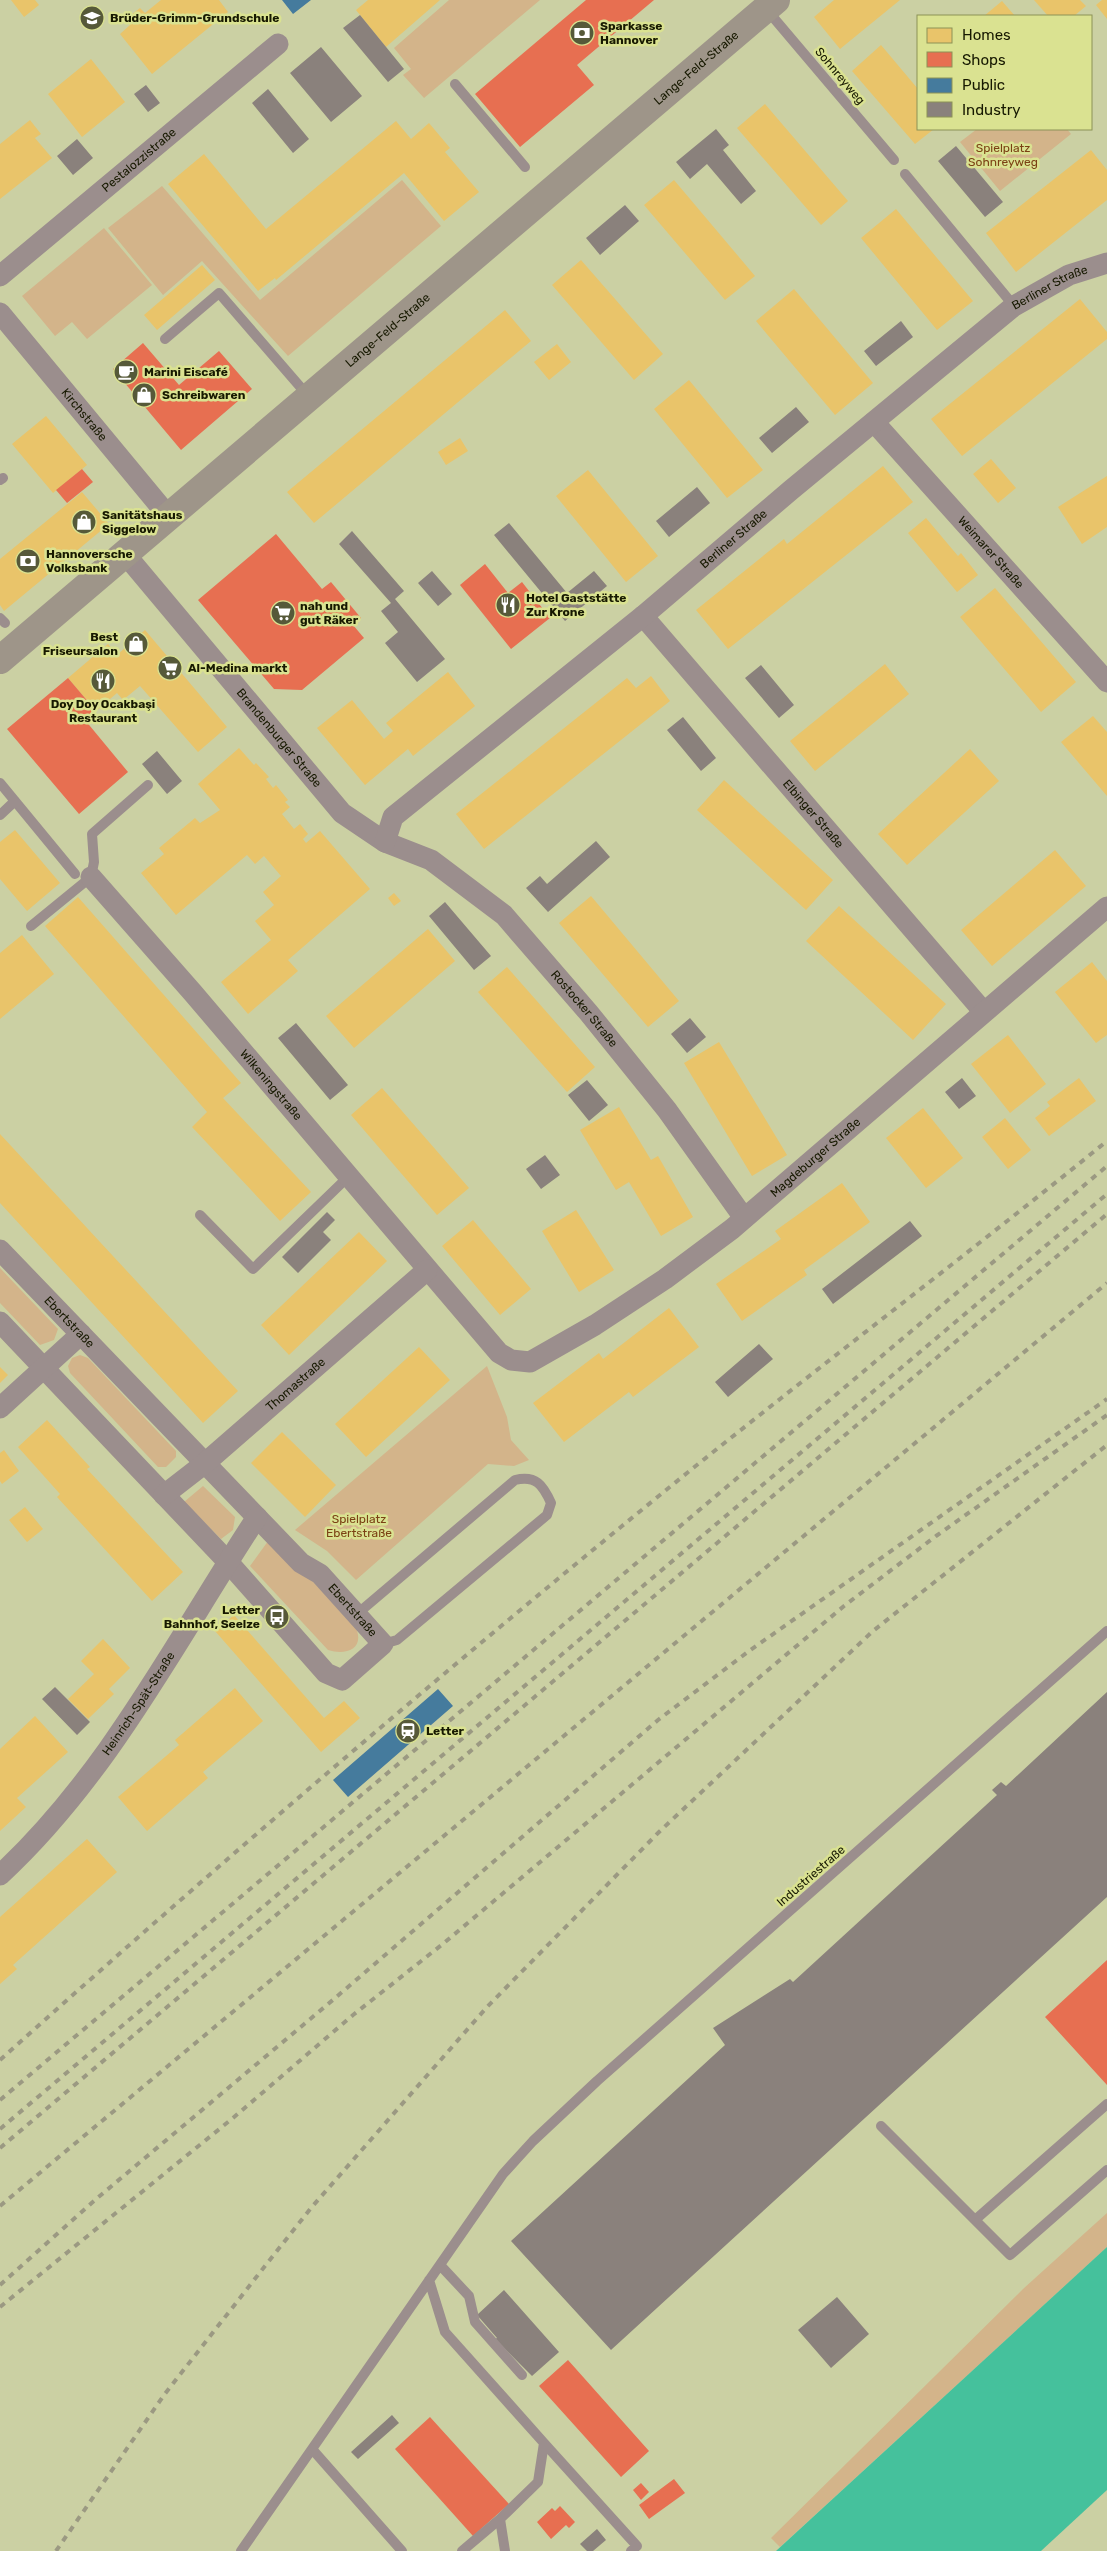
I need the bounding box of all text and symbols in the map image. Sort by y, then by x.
school or university icon: Brüder-Grimm-Grundschule [79,5,105,31]
place label: Brüder-Grimm-Grundschule [110,11,279,25]
legend [917,15,1092,130]
place label: Sparkasse Hannover [600,19,662,47]
bank icon: Sparkasse Hannover [569,20,595,46]
text: Homes [962,26,1011,44]
street label: Lange-Feld-Straße [651,28,742,108]
street label: Sohnreyweg [812,45,868,107]
text: Shops [962,51,1006,69]
text: Public [962,76,1005,94]
text: Industry [962,101,1021,119]
street label: Pestalozzistraße [99,125,179,195]
park label: Spielplatz Sohnreyweg [968,141,1038,169]
street label: Berliner Straße [1009,262,1090,313]
street label: Lange-Feld-Straße [343,290,433,370]
cafe icon: Marini Eiscafé [113,359,139,385]
place label: Marini Eiscafé [144,365,228,379]
shop icon: Schreibwaren [131,382,157,408]
street label: Kirchstraße [58,385,110,444]
place label: Schreibwaren [162,388,246,402]
street label: Berliner Straße [697,506,770,571]
place label: Sanitätshaus Siggelow [102,508,183,536]
shop icon: Sanitätshaus Siggelow [71,509,97,535]
street label: Weimarer Straße [955,513,1027,591]
place label: Hannoversche Volksbank [46,547,133,575]
bank icon: Hannoversche Volksbank [15,548,41,574]
place label: Hotel Gaststätte Zur Krone [526,591,626,619]
restaurant icon: Hotel Gaststätte Zur Krone [495,592,521,618]
place label: nah und gut Räker [300,599,359,627]
supermarket icon: nah und gut Räker [270,600,296,626]
place label: Best Friseursalon [43,630,118,658]
shop icon: Best Friseursalon [123,631,149,657]
supermarket icon: Al-Medina markt [157,655,183,681]
place label: Al-Medina markt [188,661,288,675]
restaurant icon: Doy Doy Ocakbaşi Restaurant [90,668,116,694]
street label: Brandenburger Straße [234,686,325,790]
place label: Doy Doy Ocakbaşi Restaurant [51,697,155,725]
street label: Elbinger Straße [780,777,847,851]
street label: Rostocker Straße [548,967,621,1050]
street label: Wilkeningstraße [237,1047,305,1123]
street label: Magdeburger Straße [767,1115,863,1200]
street label: Ebertstraße [41,1293,97,1351]
street label: Thomastraße [263,1355,328,1414]
park label: Spielplatz Ebertstraße [326,1512,392,1540]
street label: Ebertstraße [325,1581,380,1640]
place label: Letter Bahnhof, Seelze [164,1603,261,1631]
bus stop icon: Letter Bahnhof, Seelze [264,1604,290,1630]
street label: Heinrich-Spät-Straße [99,1649,178,1758]
station icon: Letter [395,1718,421,1744]
place label: Letter [426,1724,465,1738]
street label: Industriestraße [774,1842,848,1909]

